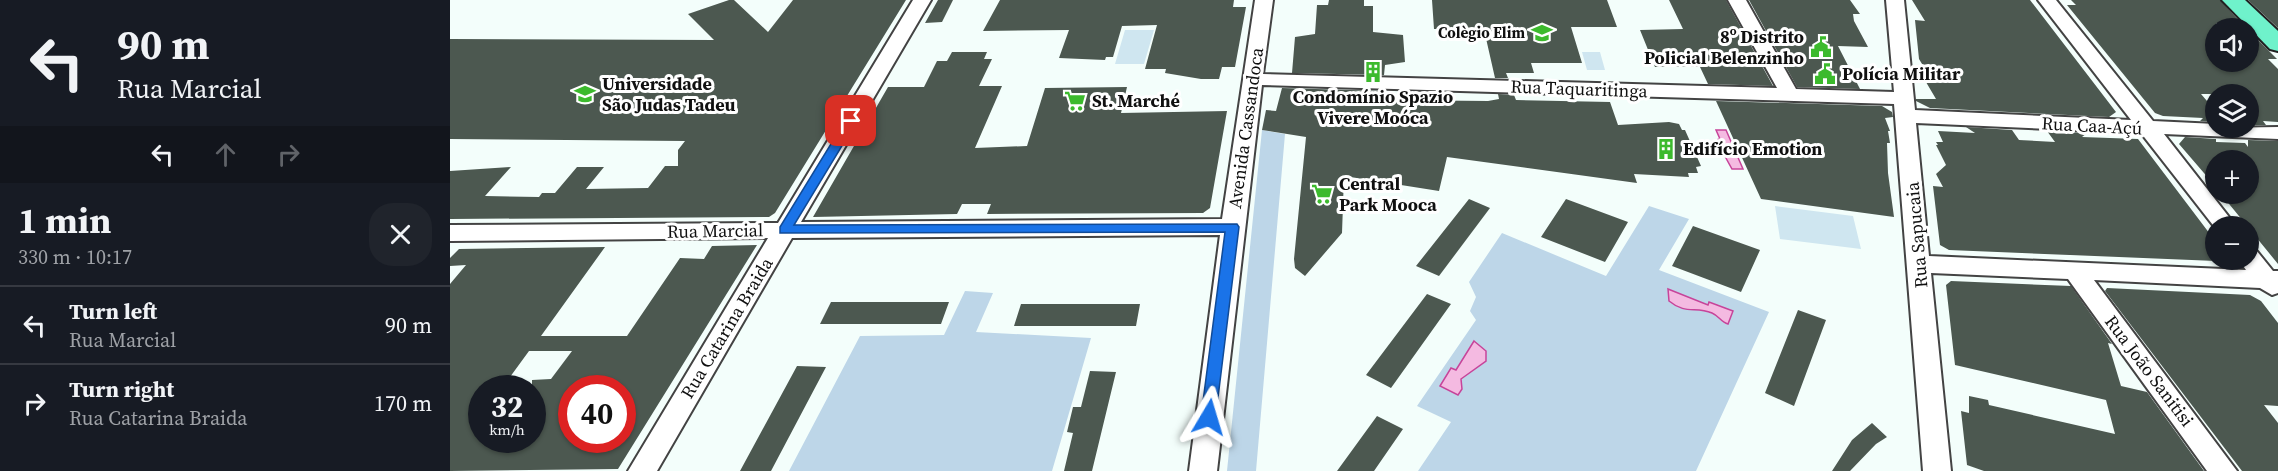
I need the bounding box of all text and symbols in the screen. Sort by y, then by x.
text: 90 m [117,15,210,73]
map controls [2205,18,2259,270]
button: sound [2205,18,2259,72]
school or university icon: Colègio Elim [1530,21,1554,45]
place label: Colègio Elim [1438,22,1525,43]
icon: left [18,24,96,102]
place label: 8º Distrito Policial Belenzinho [1644,24,1804,70]
public building icon: 8º Distrito Policial Belenzinho [1809,35,1833,59]
street label: Avenida Cassandoca [1222,45,1269,210]
building icon: Condomínio Spazio Vivere Moóca [1361,60,1385,84]
place label: Polícia Militar [1842,61,1961,86]
public building icon: Polícia Militar [1813,62,1837,86]
text: Rua Marcial [117,70,262,107]
place label: Universidade São Judas Tadeu [602,71,736,117]
street label: Rua Taquaritinga [1510,74,1649,103]
school or university icon: Universidade São Judas Tadeu [573,82,597,106]
place label: Condomínio Spazio Vivere Moóca [1293,84,1453,130]
button: layers [2205,84,2259,138]
place label: St. Marché [1092,88,1180,113]
supermarket icon: St. Marché [1063,89,1087,113]
pin [825,95,876,146]
icon: arrive [834,104,867,137]
street label: Rua Caa-Açú [2041,110,2143,141]
place label: Edifício Emotion [1683,136,1822,161]
building icon: Edifício Emotion [1654,137,1678,161]
icon: left [146,138,179,171]
icon: ahead [209,138,242,171]
icon: right [272,138,305,171]
button: + [2205,150,2259,204]
place label: Central Park Mooca [1339,171,1437,217]
street label: Rua Sapucaia [1899,180,1934,289]
supermarket icon: Central Park Mooca [1310,182,1334,206]
text: 1 min [18,196,111,245]
button: close [369,203,432,266]
button: − [2205,216,2259,270]
street label: Rua Marcial [667,217,763,244]
text: 330 m · 10:17 [18,243,132,271]
street label: Rua Catarina Braida [675,252,779,403]
text: Turn left [69,296,157,326]
icon: left [18,309,51,342]
text: 90 m [385,310,432,340]
street label: Rua João Sanitisi [2099,310,2200,432]
text: Rua Marcial [69,326,176,354]
text: Turn right [69,374,174,404]
speed limit sign: 40 [558,375,636,453]
position arrow [1177,385,1241,449]
text: 32 [491,386,523,427]
icon: right [18,387,51,420]
text: 170 m [374,388,432,418]
text: Rua Catarina Braida [69,404,247,432]
text: km/h [489,419,525,440]

